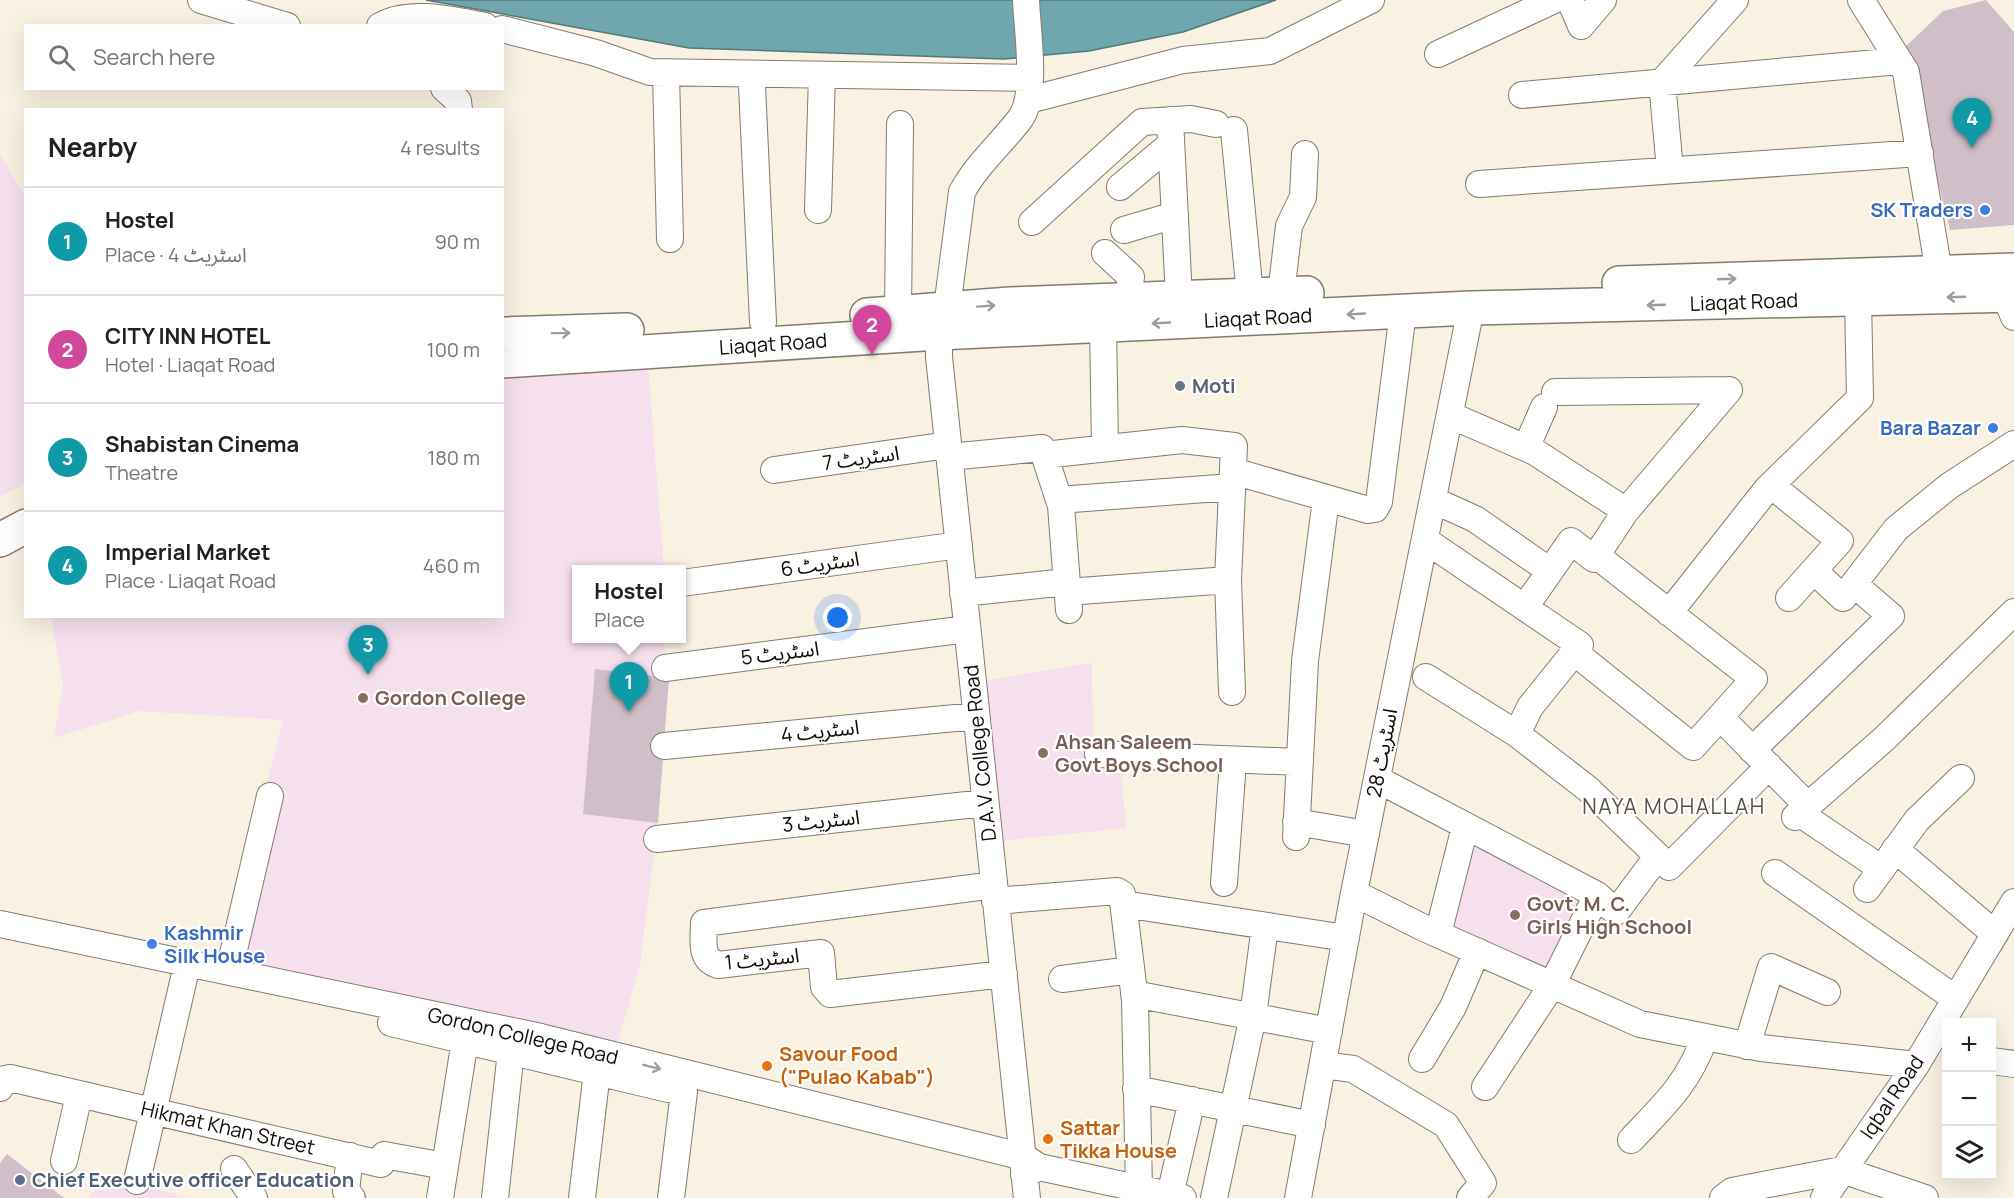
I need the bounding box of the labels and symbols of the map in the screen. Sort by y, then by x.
pin: 4 [1952,98,1992,148]
place label: SK Traders [1870,196,1973,223]
marker: SK Traders [1978,203,1992,217]
one-way arrow [1716,274,1736,285]
street label: Liaqat Road [1689,286,1799,317]
one-way arrow [1946,291,1966,302]
one-way arrow [1646,299,1666,311]
one-way arrow [976,300,996,311]
street label: Liaqat Road [1203,301,1313,334]
pin: 2 [852,306,892,355]
one-way arrow [1346,308,1366,319]
one-way arrow [1152,317,1172,328]
street label: Liaqat Road [718,326,828,361]
one-way arrow [550,327,570,339]
place label: Moti [1192,372,1236,399]
marker: Moti [1173,379,1187,393]
place label: Bara Bazar [1880,414,1981,441]
marker: Bara Bazar [1986,421,2000,435]
street label: اسٹریٹ 7 [821,439,901,476]
street label: اسٹریٹ 6 [779,545,861,582]
your location [823,603,852,632]
pin: 3 [348,626,388,675]
street label: اسٹریٹ 5 [739,634,821,671]
pin: 1 [610,662,648,712]
street label: D.A.V. College Road [957,663,1002,843]
place label: Gordon College [375,684,526,711]
marker: Gordon College [356,691,370,705]
street label: اسٹریٹ 28 [1360,706,1403,800]
street label: اسٹریٹ 4 [779,713,861,748]
place label: Ahsan Saleem Govt Boys School [1055,728,1223,778]
marker: Ahsan Saleem Govt Boys School [1036,746,1050,760]
district label: NAYA MOHALLAH [1582,792,1766,820]
street label: اسٹریٹ 3 [781,803,861,838]
place label: Govt. M. C. Girls High School [1527,890,1692,940]
marker: Govt. M. C. Girls High School [1508,908,1522,922]
place label: Kashmir Silk House [164,919,265,969]
marker: Kashmir Silk House [145,937,159,951]
street label: اسٹریٹ 1 [723,941,801,976]
street label: Gordon College Road [425,1000,621,1071]
place label: Savour Food ("Pulao Kabab") [779,1040,935,1090]
street label: Iqbal Road [1854,1050,1929,1144]
marker: Savour Food ("Pulao Kabab") [760,1059,774,1073]
one-way arrow [642,1061,661,1073]
street label: Hikmat Khan Street [138,1094,318,1161]
place label: Sattar Tikka House [1060,1114,1177,1164]
marker: Sattar Tikka House [1041,1132,1055,1146]
place label: Chief Executive officer Education [32,1166,354,1193]
marker: Chief Executive officer Education [13,1173,27,1187]

